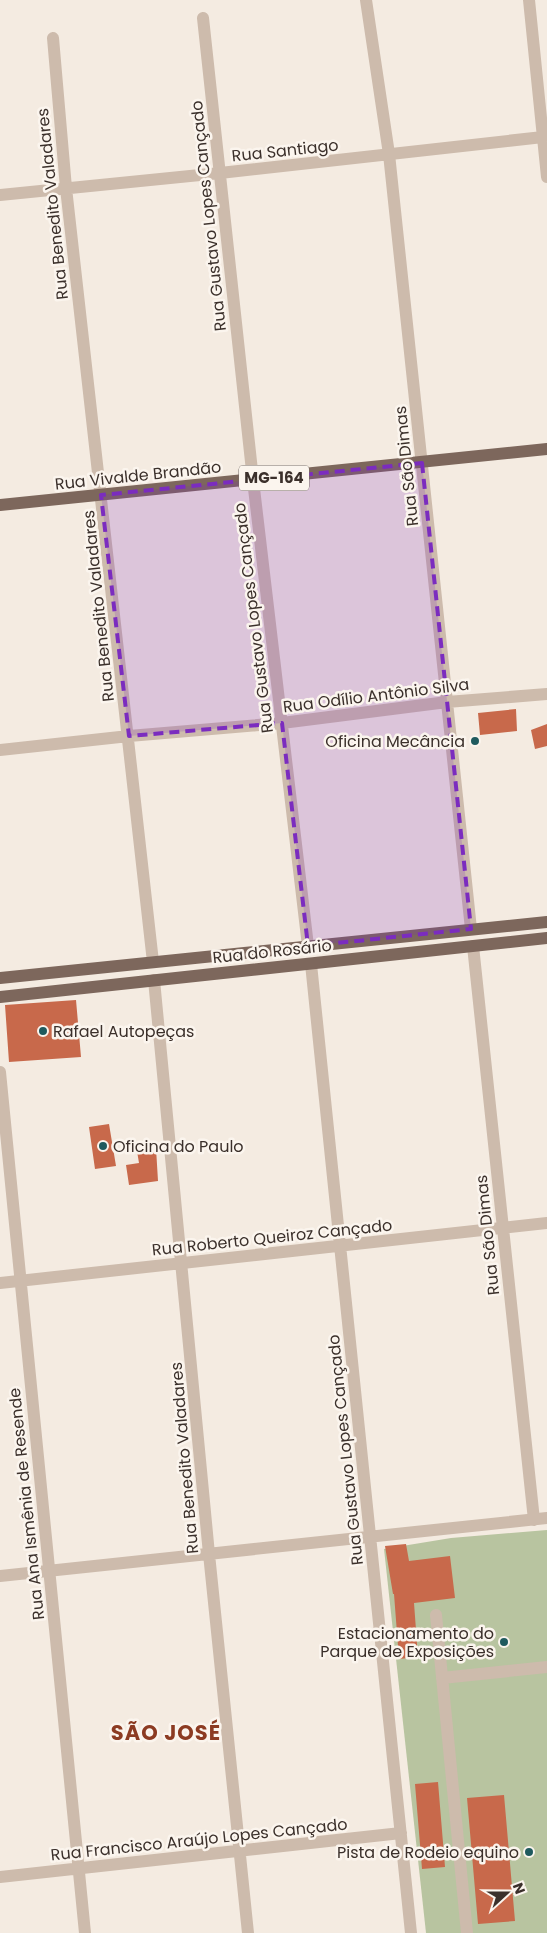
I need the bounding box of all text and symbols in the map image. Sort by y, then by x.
street label: Rua Gustavo Lopes Cançado [185,100,232,332]
street label: Rua Benedito Valadares [31,107,74,301]
street label: Rua Santiago [231,133,340,168]
street label: Rua São Dimas [389,405,424,527]
street label: Rua Vivalde Brandão [54,455,222,496]
road number: MG-164 [239,466,309,490]
street label: Rua Gustavo Lopes Cançado [228,502,279,734]
street label: Rua Benedito Valadares [77,509,120,703]
street label: Rua Odílio Antônio Silva [282,673,471,718]
place label: Oficina Mecância [325,730,465,753]
marker: Oficina Mecância [469,735,481,747]
street label: Rua do Rosário [211,934,333,969]
place label: Rafael Autopeças [53,1020,194,1043]
marker: Rafael Autopeças [37,1025,49,1037]
place label: Oficina do Paulo [113,1135,244,1158]
marker: Oficina do Paulo [97,1140,109,1152]
street label: Rua São Dimas [470,1174,505,1296]
street label: Rua Roberto Queiroz Cançado [151,1213,393,1262]
street label: Rua Gustavo Lopes Cançado [322,1334,369,1566]
street label: Rua Benedito Valadares [165,1361,204,1555]
street label: Rua Ana Ismênia de Resende [3,1387,50,1621]
place label: Estacionamento do Parque de Exposições [320,1622,494,1663]
marker: Estacionamento do Parque de Exposições [498,1636,510,1648]
district label: SÃO JOSÉ [111,1718,221,1747]
street label: Rua Francisco Araújo Lopes Cançado [50,1812,349,1867]
place label: Pista de Rodeio equino [337,1841,519,1864]
marker: Pista de Rodeio equino [523,1846,535,1858]
north arrow [482,1868,532,1918]
text: N [508,1880,530,1897]

